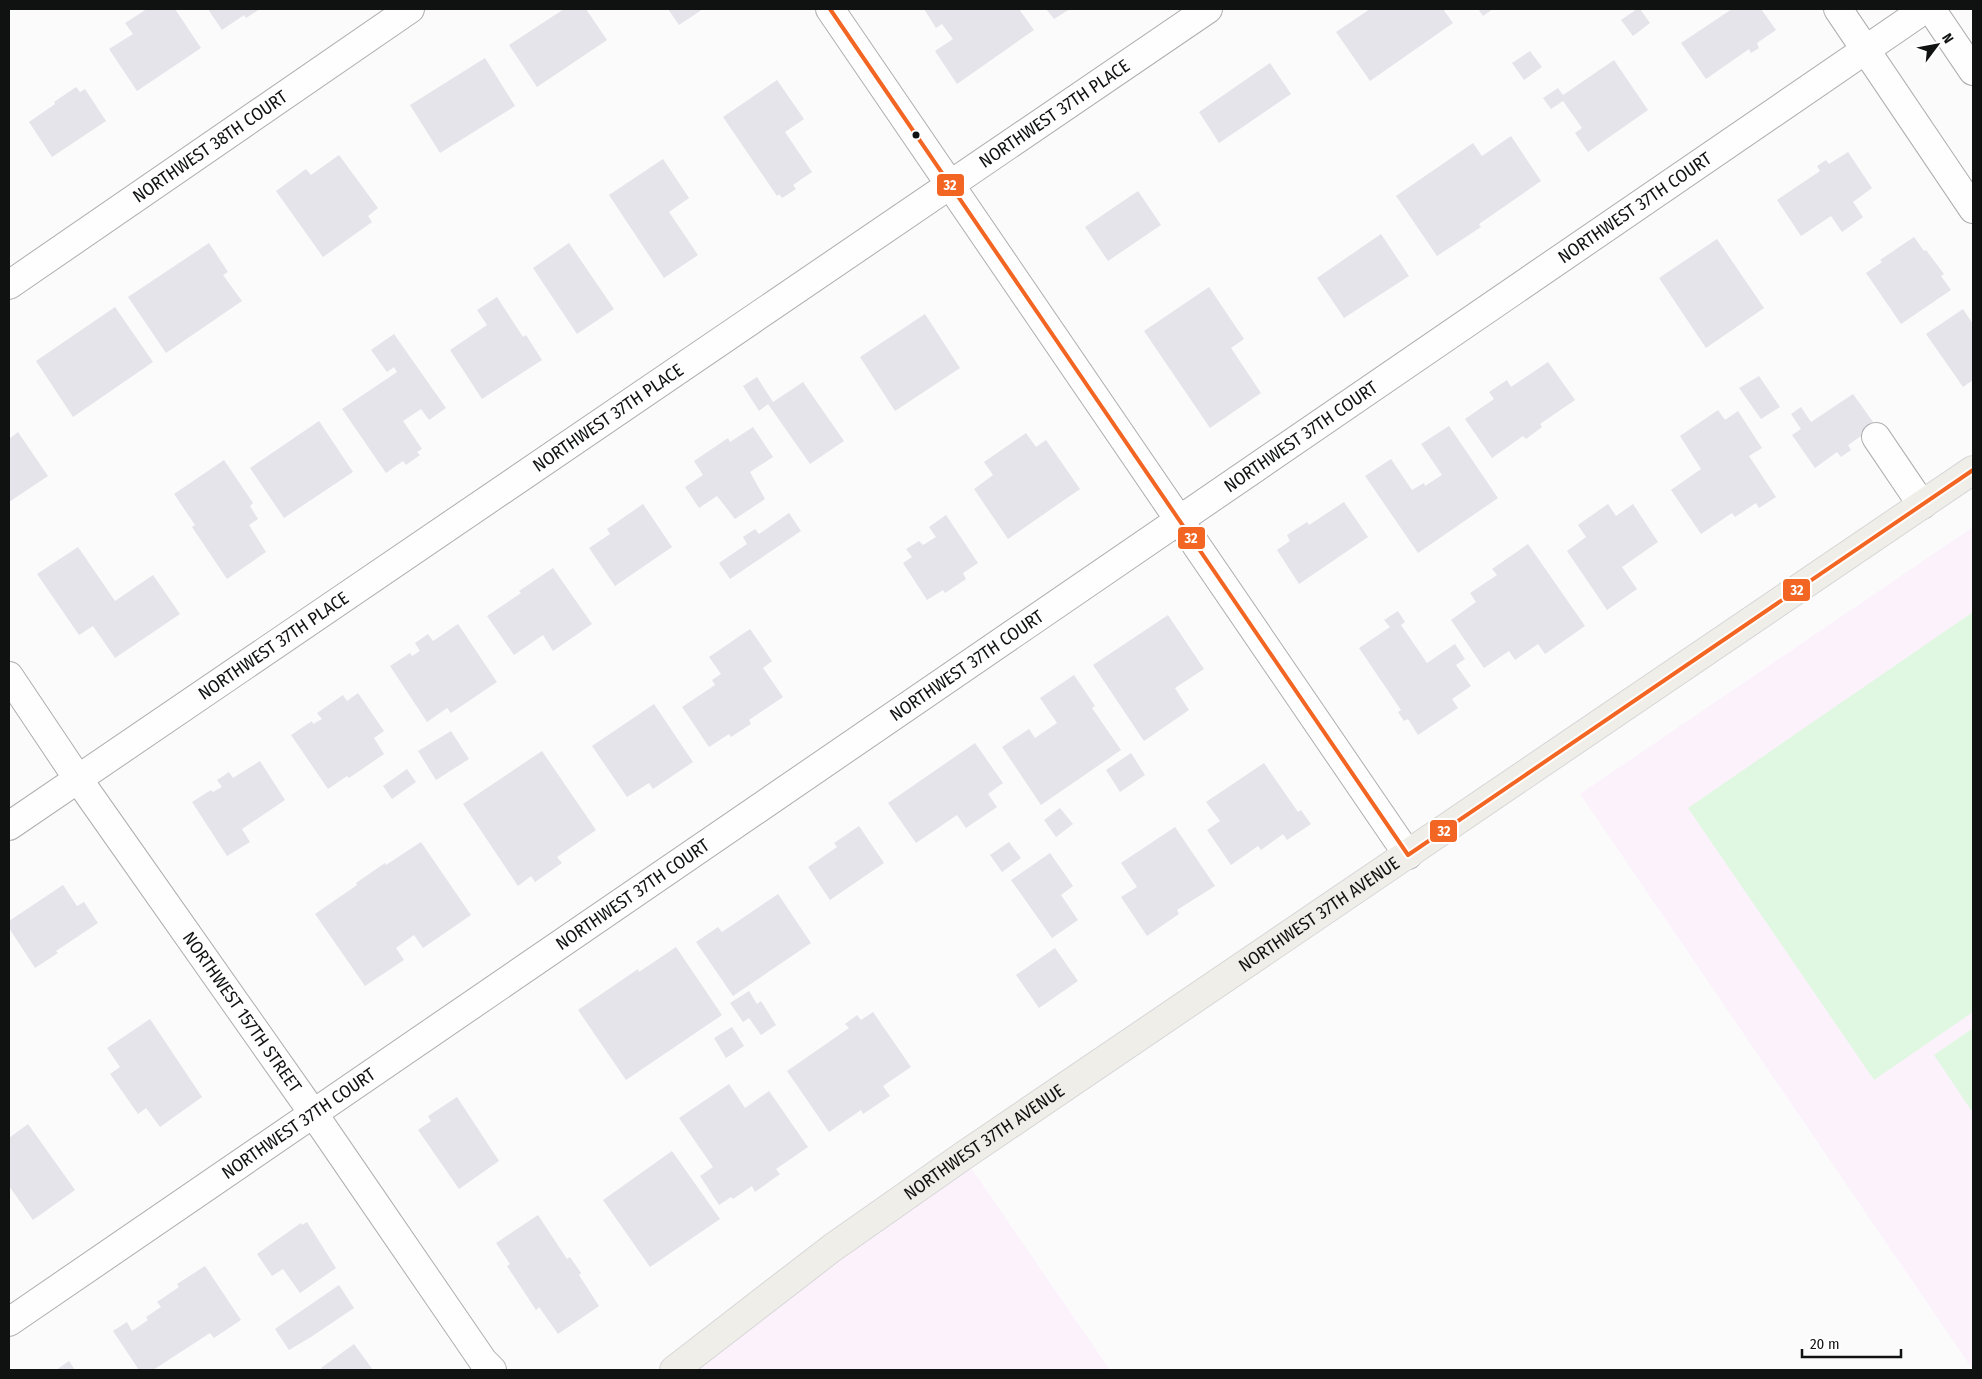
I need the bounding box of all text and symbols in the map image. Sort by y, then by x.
north arrow [1912,20,1962,70]
text: N [1938,30,1957,46]
street label: NORTHWEST 37TH PLACE [975,55,1134,173]
street label: NORTHWEST 38TH COURT [129,85,292,207]
unlabelled marker [911,130,921,140]
street label: NORTHWEST 37TH COURT [1554,147,1716,268]
line badge: 32 [936,173,965,197]
text: 32 [943,177,957,194]
street label: NORTHWEST 37TH PLACE [529,359,687,477]
street label: NORTHWEST 37TH COURT [1220,376,1382,497]
line badge: 32 [1177,526,1206,550]
text: 32 [1184,530,1198,547]
line badge: 32 [1782,578,1811,602]
text: 32 [1790,582,1804,599]
street label: NORTHWEST 37TH PLACE [194,587,353,705]
street label: NORTHWEST 37TH COURT [886,605,1048,726]
line badge: 32 [1429,819,1458,843]
text: 32 [1437,823,1451,840]
street label: NORTHWEST 37TH COURT [552,834,714,955]
street label: NORTHWEST 37TH AVENUE [1234,852,1404,977]
street label: NORTHWEST 157TH STREET [178,927,306,1097]
street label: NORTHWEST 37TH COURT [218,1063,380,1184]
street label: NORTHWEST 37TH AVENUE [900,1079,1068,1205]
scale bar [1802,1326,1901,1358]
text: 20 m [1810,1335,1840,1353]

